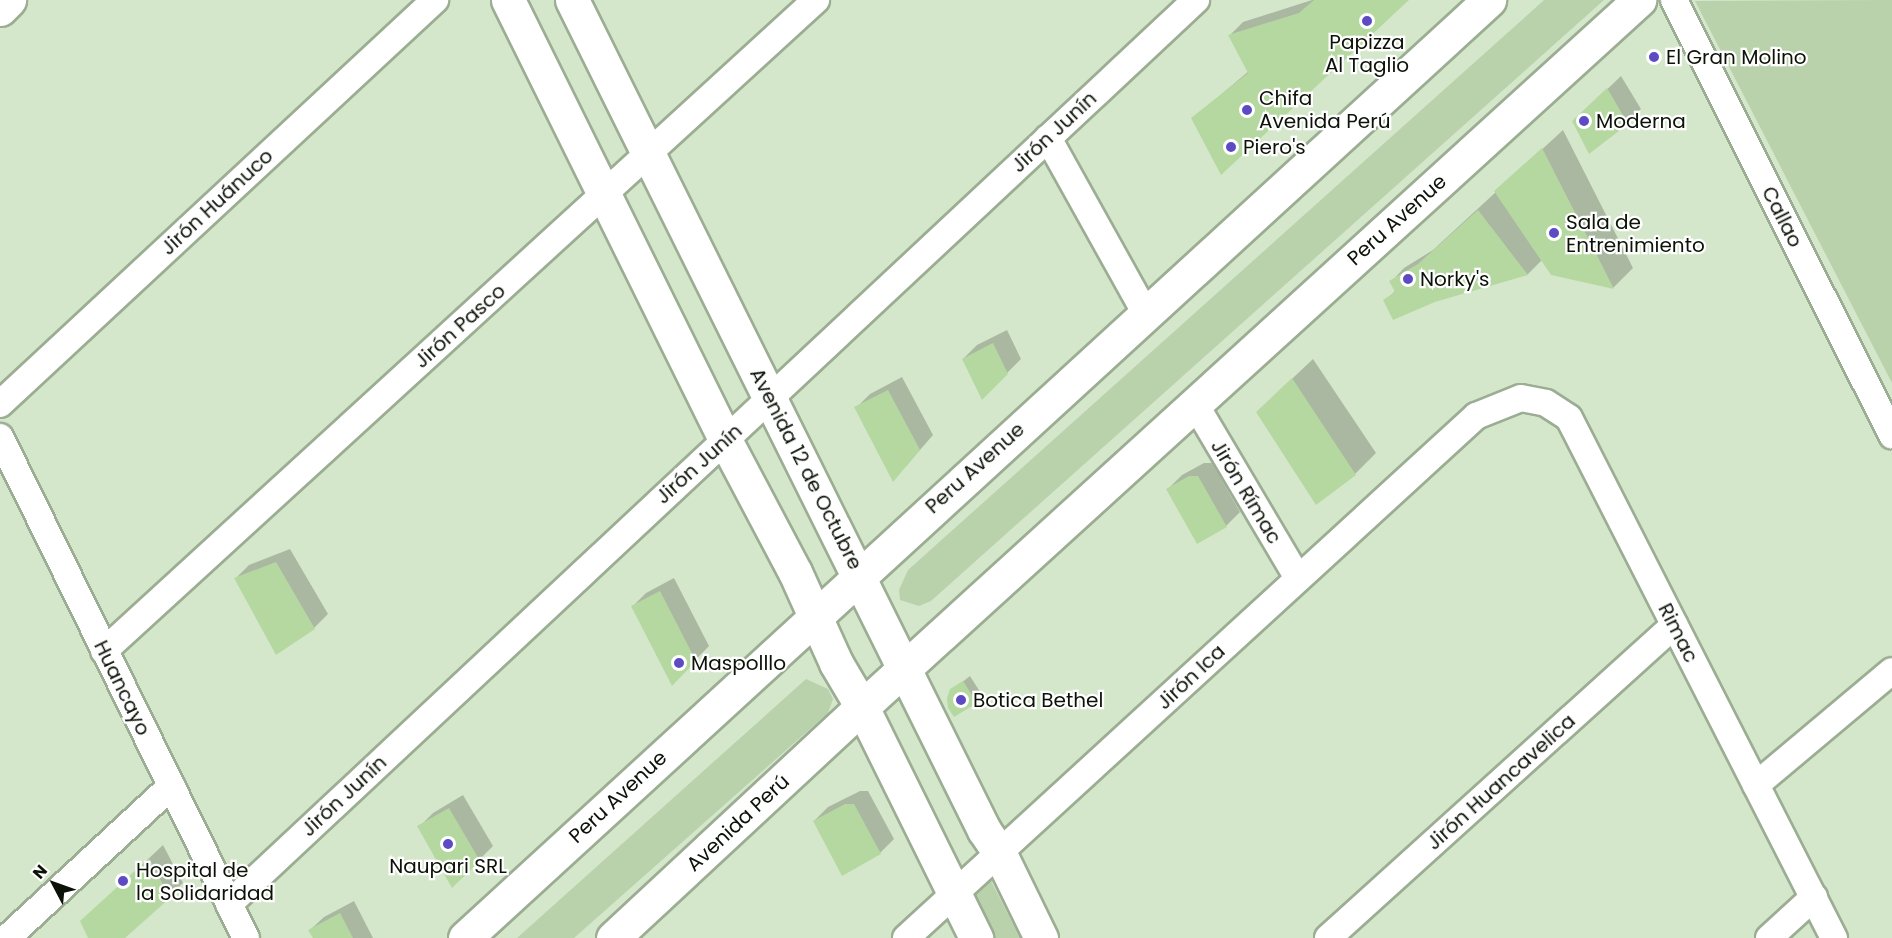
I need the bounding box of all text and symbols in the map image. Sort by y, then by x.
marker: Papizza Al Taglio [1360,14,1374,28]
place label: Papizza Al Taglio [1325,30,1409,77]
place label: El Gran Molino [1666,45,1807,69]
marker: El Gran Molino [1647,50,1661,64]
street label: Jirón Junín [1006,86,1102,178]
place label: Chifa Avenida Perú [1259,86,1390,133]
marker: Chifa Avenida Perú [1240,103,1254,117]
place label: Moderna [1596,109,1686,133]
marker: Moderna [1577,114,1591,128]
place label: Piero's [1243,135,1306,159]
marker: Piero's [1224,140,1238,154]
street label: Jirón Huánuco [156,144,278,260]
street label: Peru Avenue [1343,169,1451,271]
street label: Callao [1757,183,1807,251]
place label: Sala de Entrenimiento [1566,210,1705,257]
marker: Sala de Entrenimiento [1547,226,1561,240]
place label: Norky's [1420,267,1489,291]
marker: Norky's [1401,272,1415,286]
street label: Jirón Pasco [409,279,511,373]
street label: Avenida 12 de Octubre [745,364,867,574]
street label: Peru Avenue [921,417,1029,519]
street label: Jirón Junín [651,419,747,509]
street label: Jirón Rímac [1206,436,1286,548]
street label: Rimac [1653,599,1703,667]
street label: Huancayo [89,637,155,739]
street label: Jirón Ica [1152,639,1230,715]
place label: Maspolllo [691,651,786,675]
marker: Maspolllo [672,656,686,670]
place label: Botica Bethel [973,688,1103,712]
marker: Botica Bethel [954,693,968,707]
street label: Jirón Huancavelica [1422,709,1580,855]
street label: Peru Avenue [564,746,672,848]
street label: Jirón Junín [296,750,392,842]
street label: Avenida Perú [682,769,794,877]
marker: Naupari SRL [441,837,455,851]
north arrow [24,854,84,914]
place label: Naupari SRL [389,854,507,878]
place label: Hospital de la Solidaridad [136,858,274,905]
text: N [27,860,53,884]
marker: Hospital de la Solidaridad [114,872,132,890]

